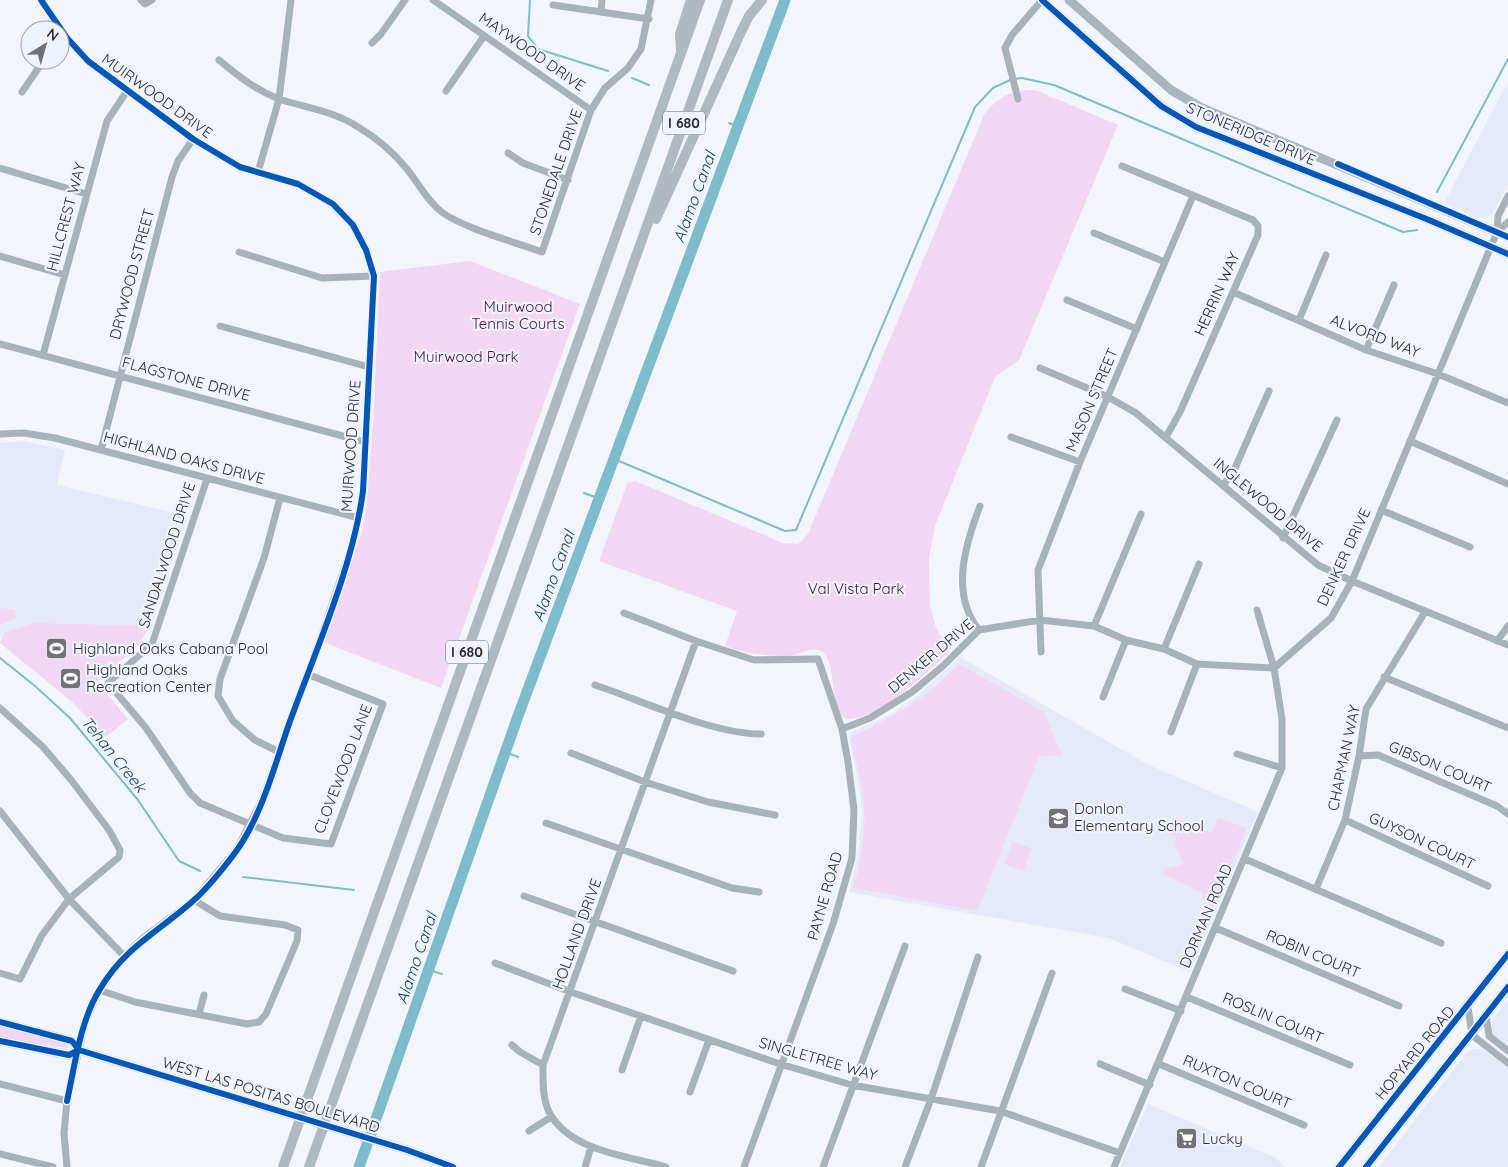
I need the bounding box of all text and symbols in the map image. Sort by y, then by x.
street label: MAYWOOD DRIVE [476,8,589,95]
north arrow [20,20,70,70]
text: N [43,24,62,45]
street label: MUIRWOOD DRIVE [98,49,216,142]
street label: STONERIDGE DRIVE [1184,98,1319,169]
street label: STONEDALE DRIVE [525,106,586,237]
road number: I 680 [663,112,705,134]
water label: Alamo Canal [668,147,720,245]
street label: HILLCREST WAY [42,160,89,273]
street label: DRYWOOD STREET [105,206,158,341]
street label: HERRIN WAY [1190,248,1244,339]
park label: Muirwood Tennis Courts [471,297,565,333]
street label: ALVORD WAY [1328,310,1423,362]
street label: MASON STREET [1061,345,1122,454]
park label: Muirwood Park [413,347,519,366]
street label: FLAGSTONE DRIVE [120,352,252,405]
street label: MUIRWOOD DRIVE [336,379,365,513]
street label: HIGHLAND OAKS DRIVE [102,427,267,488]
street label: INGLEWOOD DRIVE [1210,453,1327,556]
street label: SANDALWOOD DRIVE [134,479,199,630]
street label: DENKER DRIVE [1313,505,1375,609]
water label: Alamo Canal [527,526,579,624]
park label: Val Vista Park [808,579,904,598]
street label: DENKER DRIVE [884,614,977,697]
sports icon: Highland Oaks Cabana Pool [45,637,69,661]
place label: Highland Oaks Cabana Pool [73,639,268,658]
road number: I 680 [446,640,488,664]
place label: Highland Oaks Recreation Center [86,660,212,696]
sports icon: Highland Oaks Recreation Center [58,667,82,691]
street label: CLOVEWOOD LANE [309,702,376,836]
street label: CHAPMAN WAY [1323,703,1364,813]
water label: Tehan Creek [77,712,152,797]
street label: GIBSON COURT [1386,736,1494,797]
place label: Donlon Elementary School [1074,799,1204,835]
school or university icon: Donlon Elementary School [1046,806,1070,830]
street label: GUYSON COURT [1366,808,1478,873]
street label: PAYNE ROAD [803,849,846,942]
street label: DORMAN ROAD [1175,861,1236,971]
street label: HOLLAND DRIVE [548,876,605,992]
water label: Alamo Canal [391,908,442,1006]
street label: ROBIN COURT [1263,925,1363,982]
street label: ROSLIN COURT [1220,988,1326,1047]
street label: HOPYARD ROAD [1371,1002,1458,1104]
street label: SINGLETREE WAY [757,1033,880,1085]
street label: RUXTON COURT [1180,1050,1294,1113]
street label: WEST LAS POSITAS BOULEVARD [160,1052,382,1137]
supermarket icon: Lucky [1174,1127,1198,1151]
place label: Lucky [1202,1129,1243,1148]

